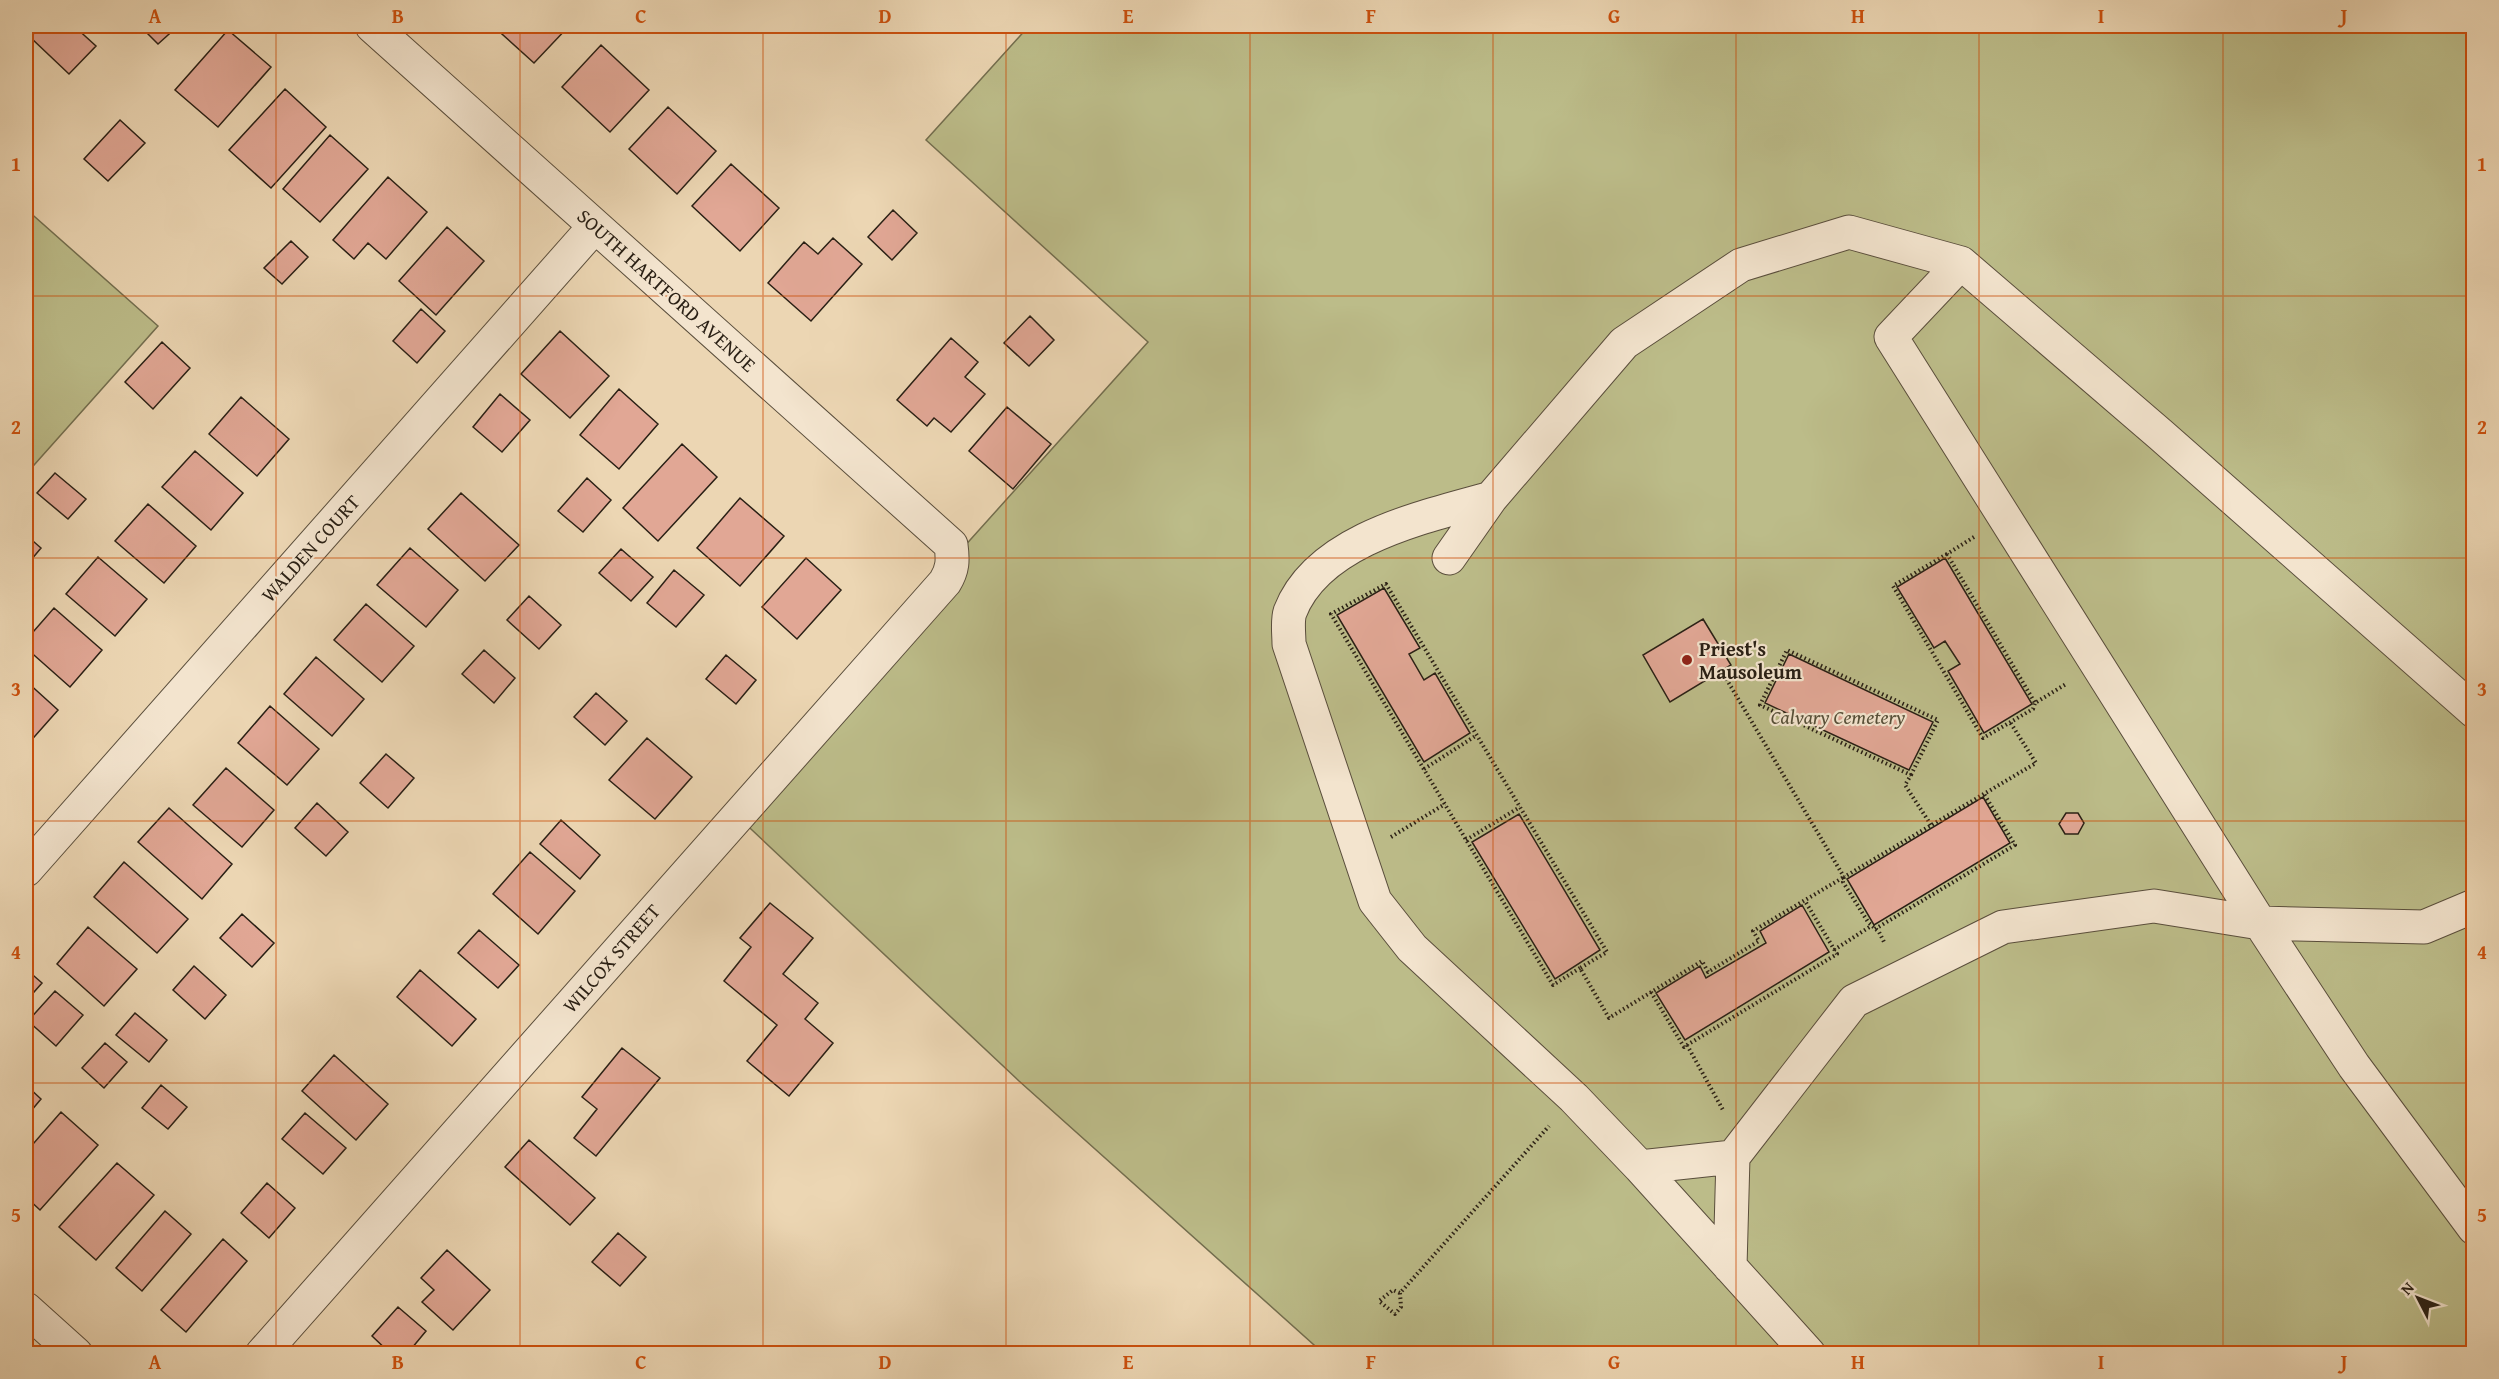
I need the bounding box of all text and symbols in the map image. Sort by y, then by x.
text: A [149,1,162,30]
text: B [392,1,404,30]
text: C [635,1,647,30]
text: D [878,1,892,30]
text: E [1123,1,1134,30]
text: F [1366,1,1376,30]
text: G [1608,1,1620,30]
text: H [1851,1,1865,30]
text: I [2098,1,2104,30]
text: J [2338,1,2348,30]
text: 1 [11,149,21,178]
text: 1 [2477,149,2487,178]
street label: SOUTH HARTFORD AVENUE [571,202,763,378]
text: 2 [11,412,21,441]
text: 2 [2477,412,2487,441]
street label: WALDEN COURT [254,488,366,608]
place label: Priest's Mausoleum [1699,634,1802,686]
marker: Priest's Mausoleum [1680,653,1694,667]
text: 3 [11,674,21,703]
text: 3 [2477,674,2487,703]
park label: Calvary Cemetery [1771,702,1905,731]
street label: WILCOX STREET [555,897,667,1019]
text: 4 [11,937,21,966]
text: 4 [2477,937,2487,966]
text: 5 [11,1200,21,1229]
text: 5 [2477,1200,2487,1229]
north arrow [2388,1268,2448,1328]
text: N [2394,1276,2420,1300]
text: A [149,1347,162,1376]
text: B [392,1347,404,1376]
text: C [635,1347,647,1376]
text: D [878,1347,892,1376]
text: E [1123,1347,1134,1376]
text: F [1366,1347,1376,1376]
text: G [1608,1347,1620,1376]
text: H [1851,1347,1865,1376]
text: I [2098,1347,2104,1376]
text: J [2338,1347,2348,1376]

